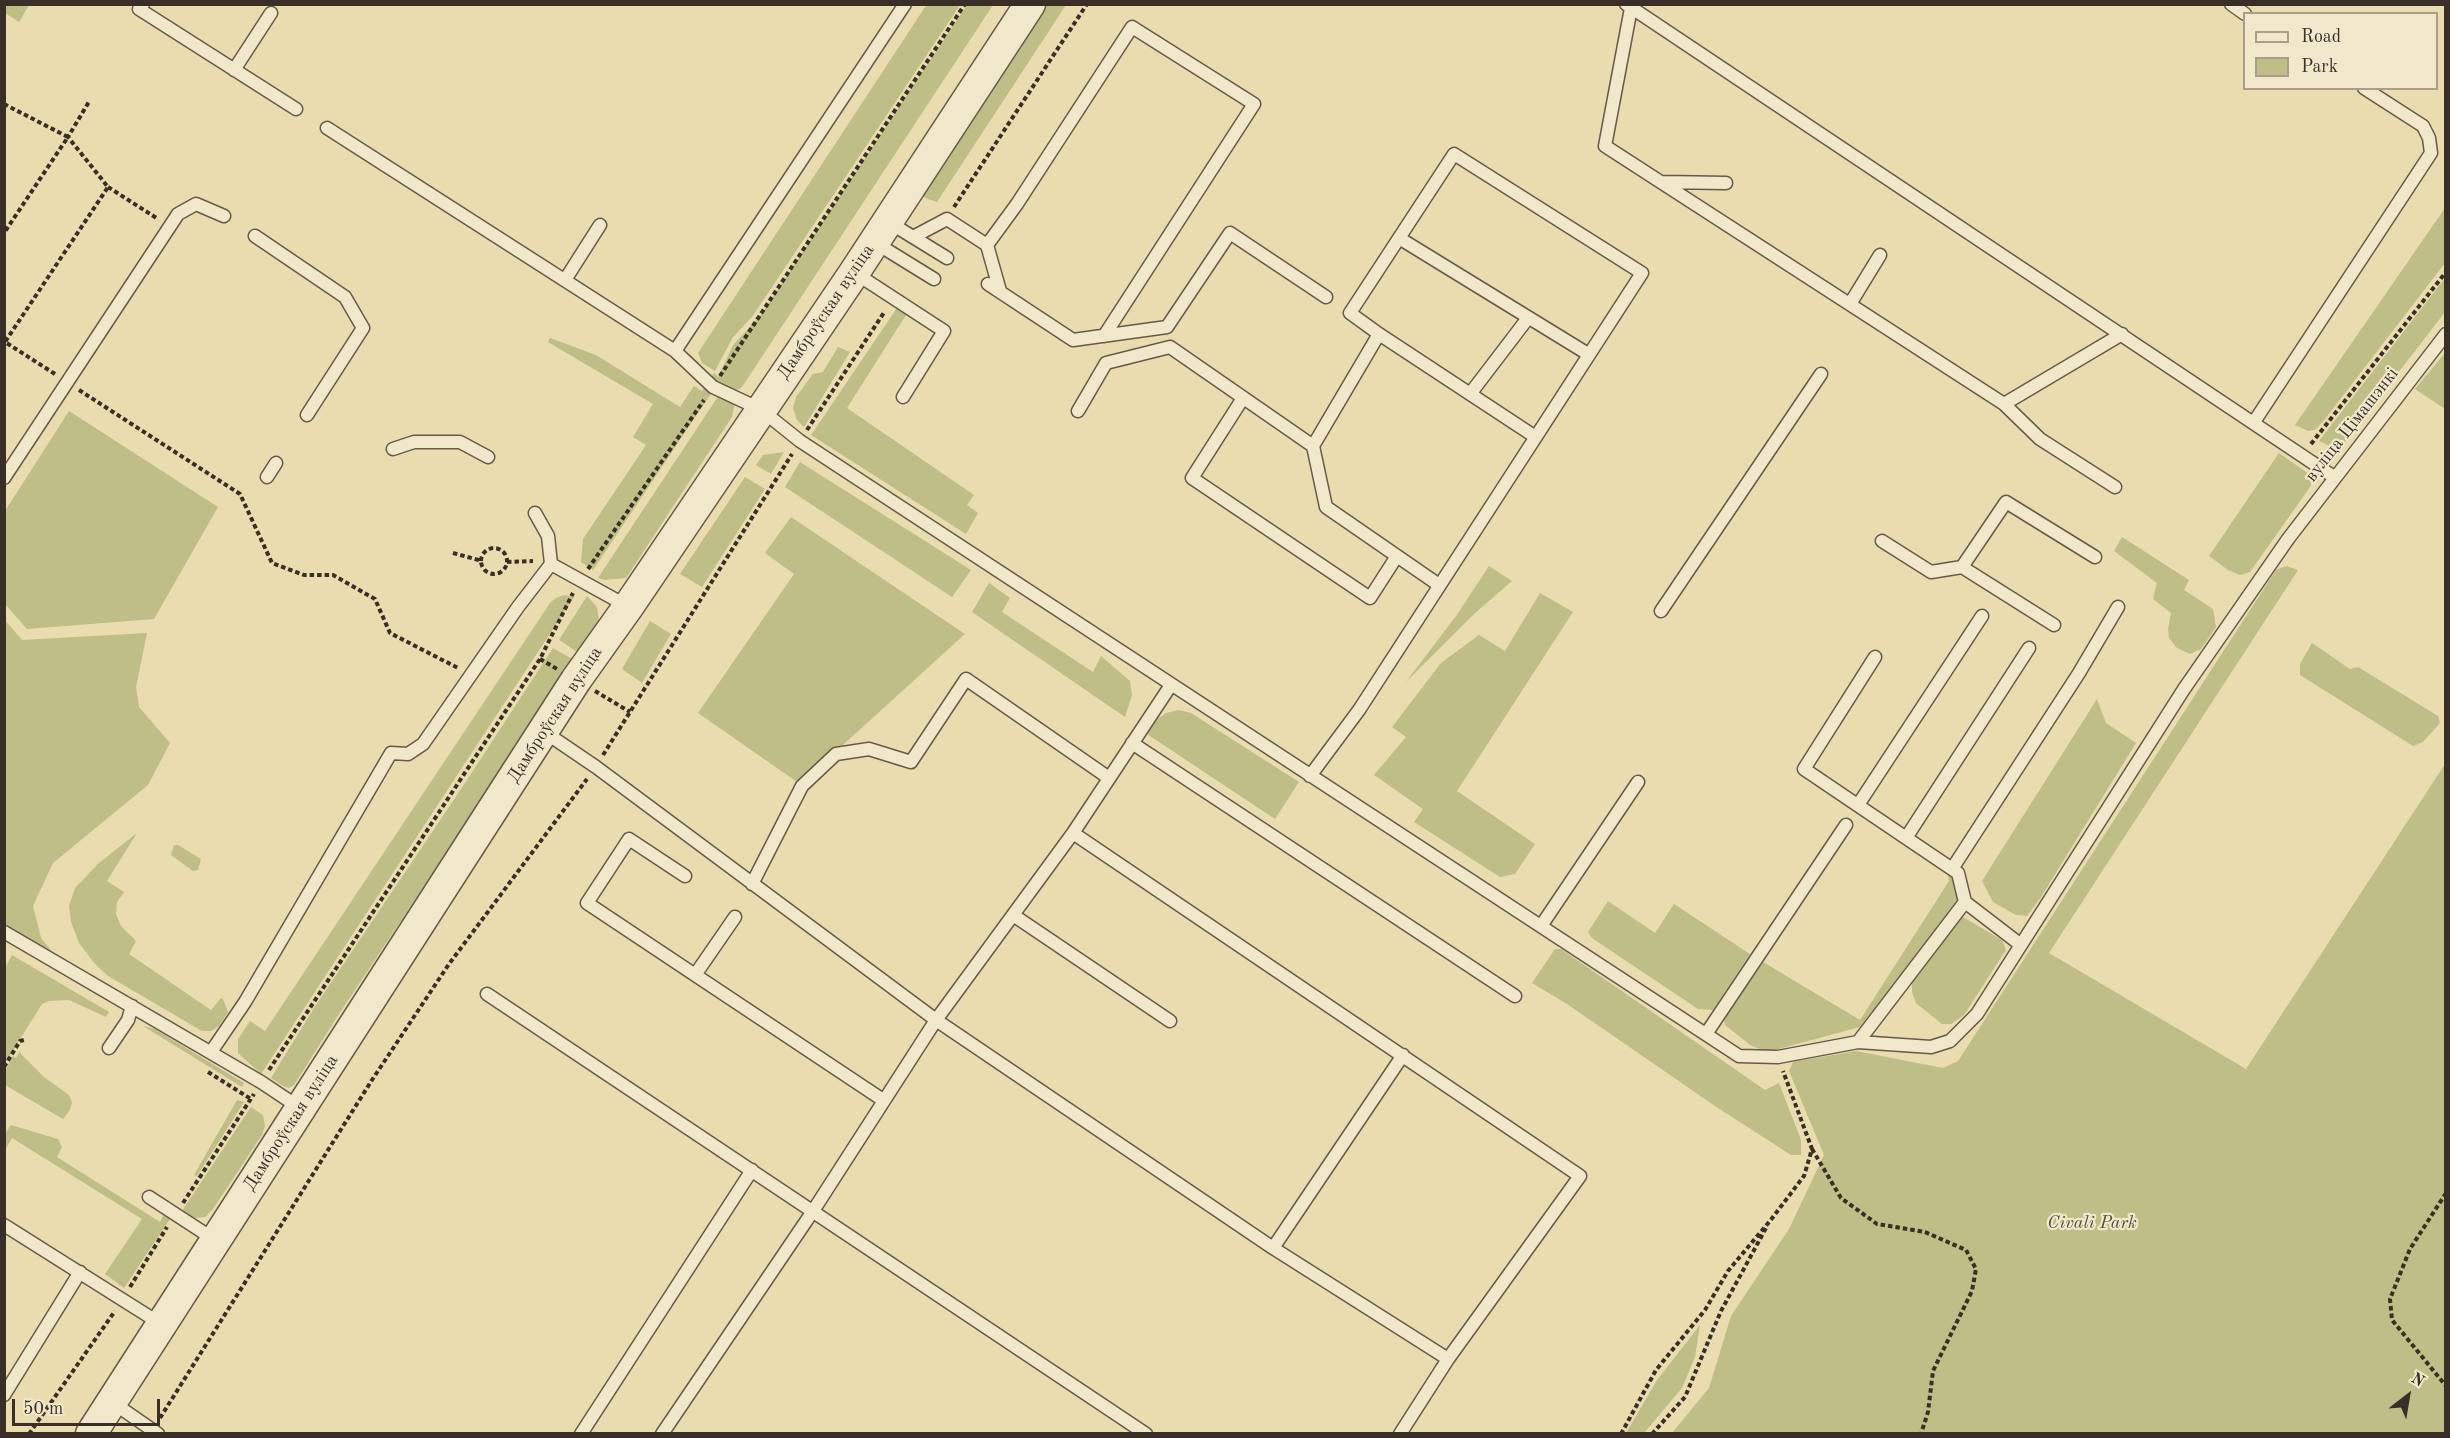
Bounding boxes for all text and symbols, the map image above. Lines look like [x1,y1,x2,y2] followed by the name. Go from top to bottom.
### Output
[2243,12,2438,90] legend
[2301,28,2341,46] text: Road
[2301,58,2338,76] text: Park
[773,240,879,384] street label: Дамброўская вуліца
[2301,364,2403,486] street label: вуліца Цімашэнкі
[503,643,607,787] street label: Дамброўская вуліца
[239,1051,343,1195] street label: Дамброўская вуліца
[2047,1212,2137,1234] park label: Civali Park
[2378,1366,2438,1426] north arrow
[2408,1371,2427,1391] text: N
[15,1387,164,1425] scale bar
[23,1400,63,1418] text: 50 m

